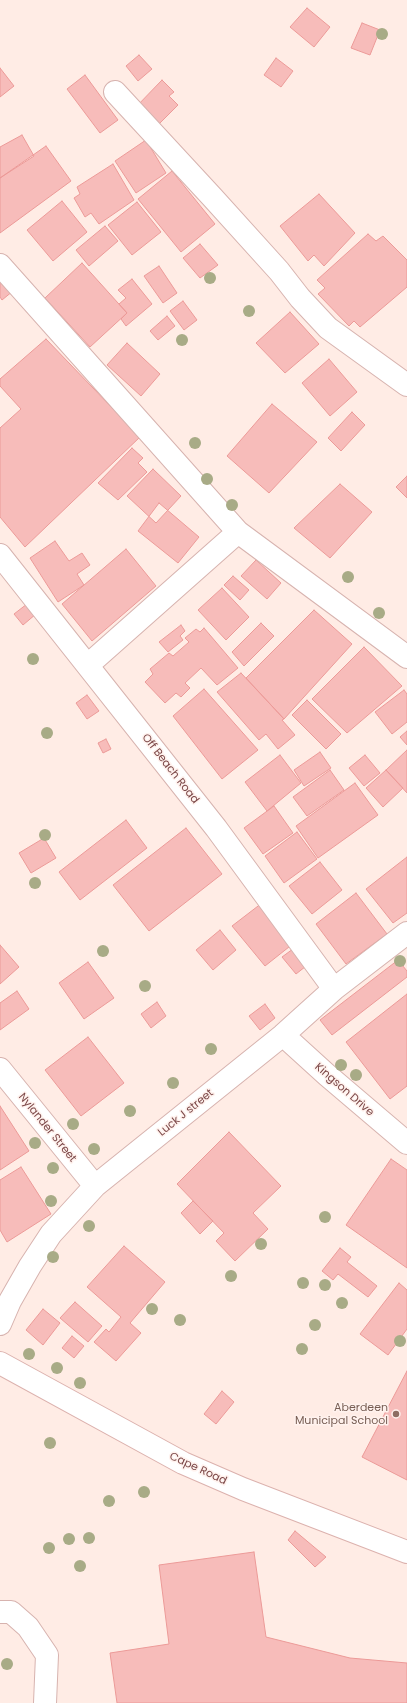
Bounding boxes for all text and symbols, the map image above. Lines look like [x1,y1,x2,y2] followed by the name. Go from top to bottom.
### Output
[139,731,201,807] street label: Off Beach Road
[312,1061,376,1119] street label: Kingson Drive
[156,1087,216,1139] street label: Luck J street
[15,1091,79,1165] street label: Nylander Street
[295,1401,388,1427] place label: Aberdeen Municipal School
[391,1409,401,1419] marker: Aberdeen Municipal School
[167,1450,229,1488] street label: Cape Road

